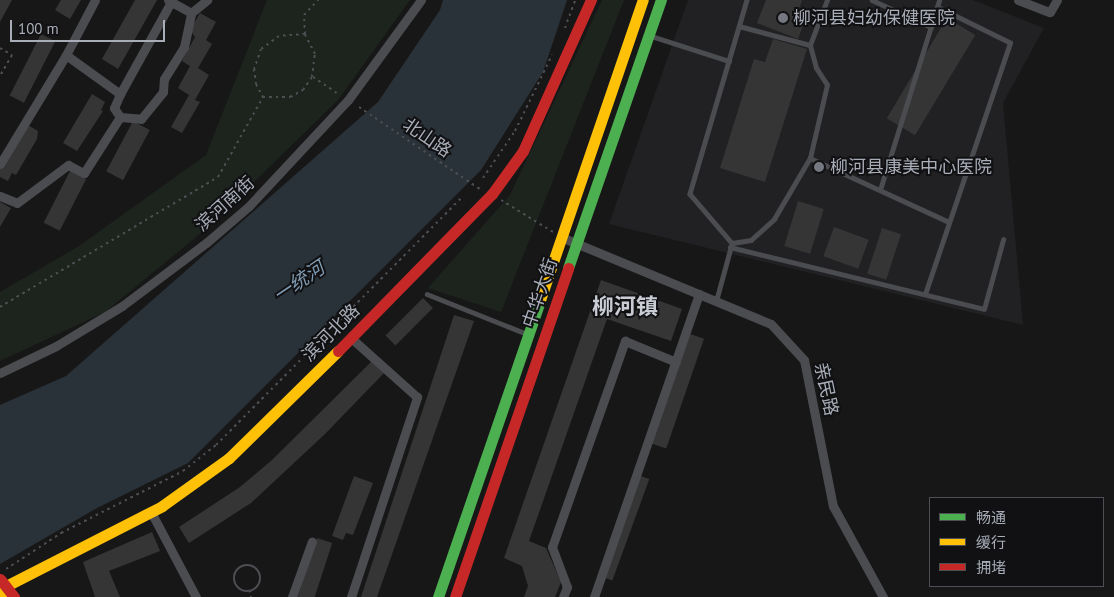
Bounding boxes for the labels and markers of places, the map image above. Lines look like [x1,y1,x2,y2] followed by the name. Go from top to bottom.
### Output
[793,7,955,29] place label: 柳河县妇幼保健医院
[777,12,789,24] marker: 柳河县妇幼保健医院
[830,156,992,178] place label: 柳河县康美中心医院
[812,160,826,174] marker: 柳河县康美中心医院

